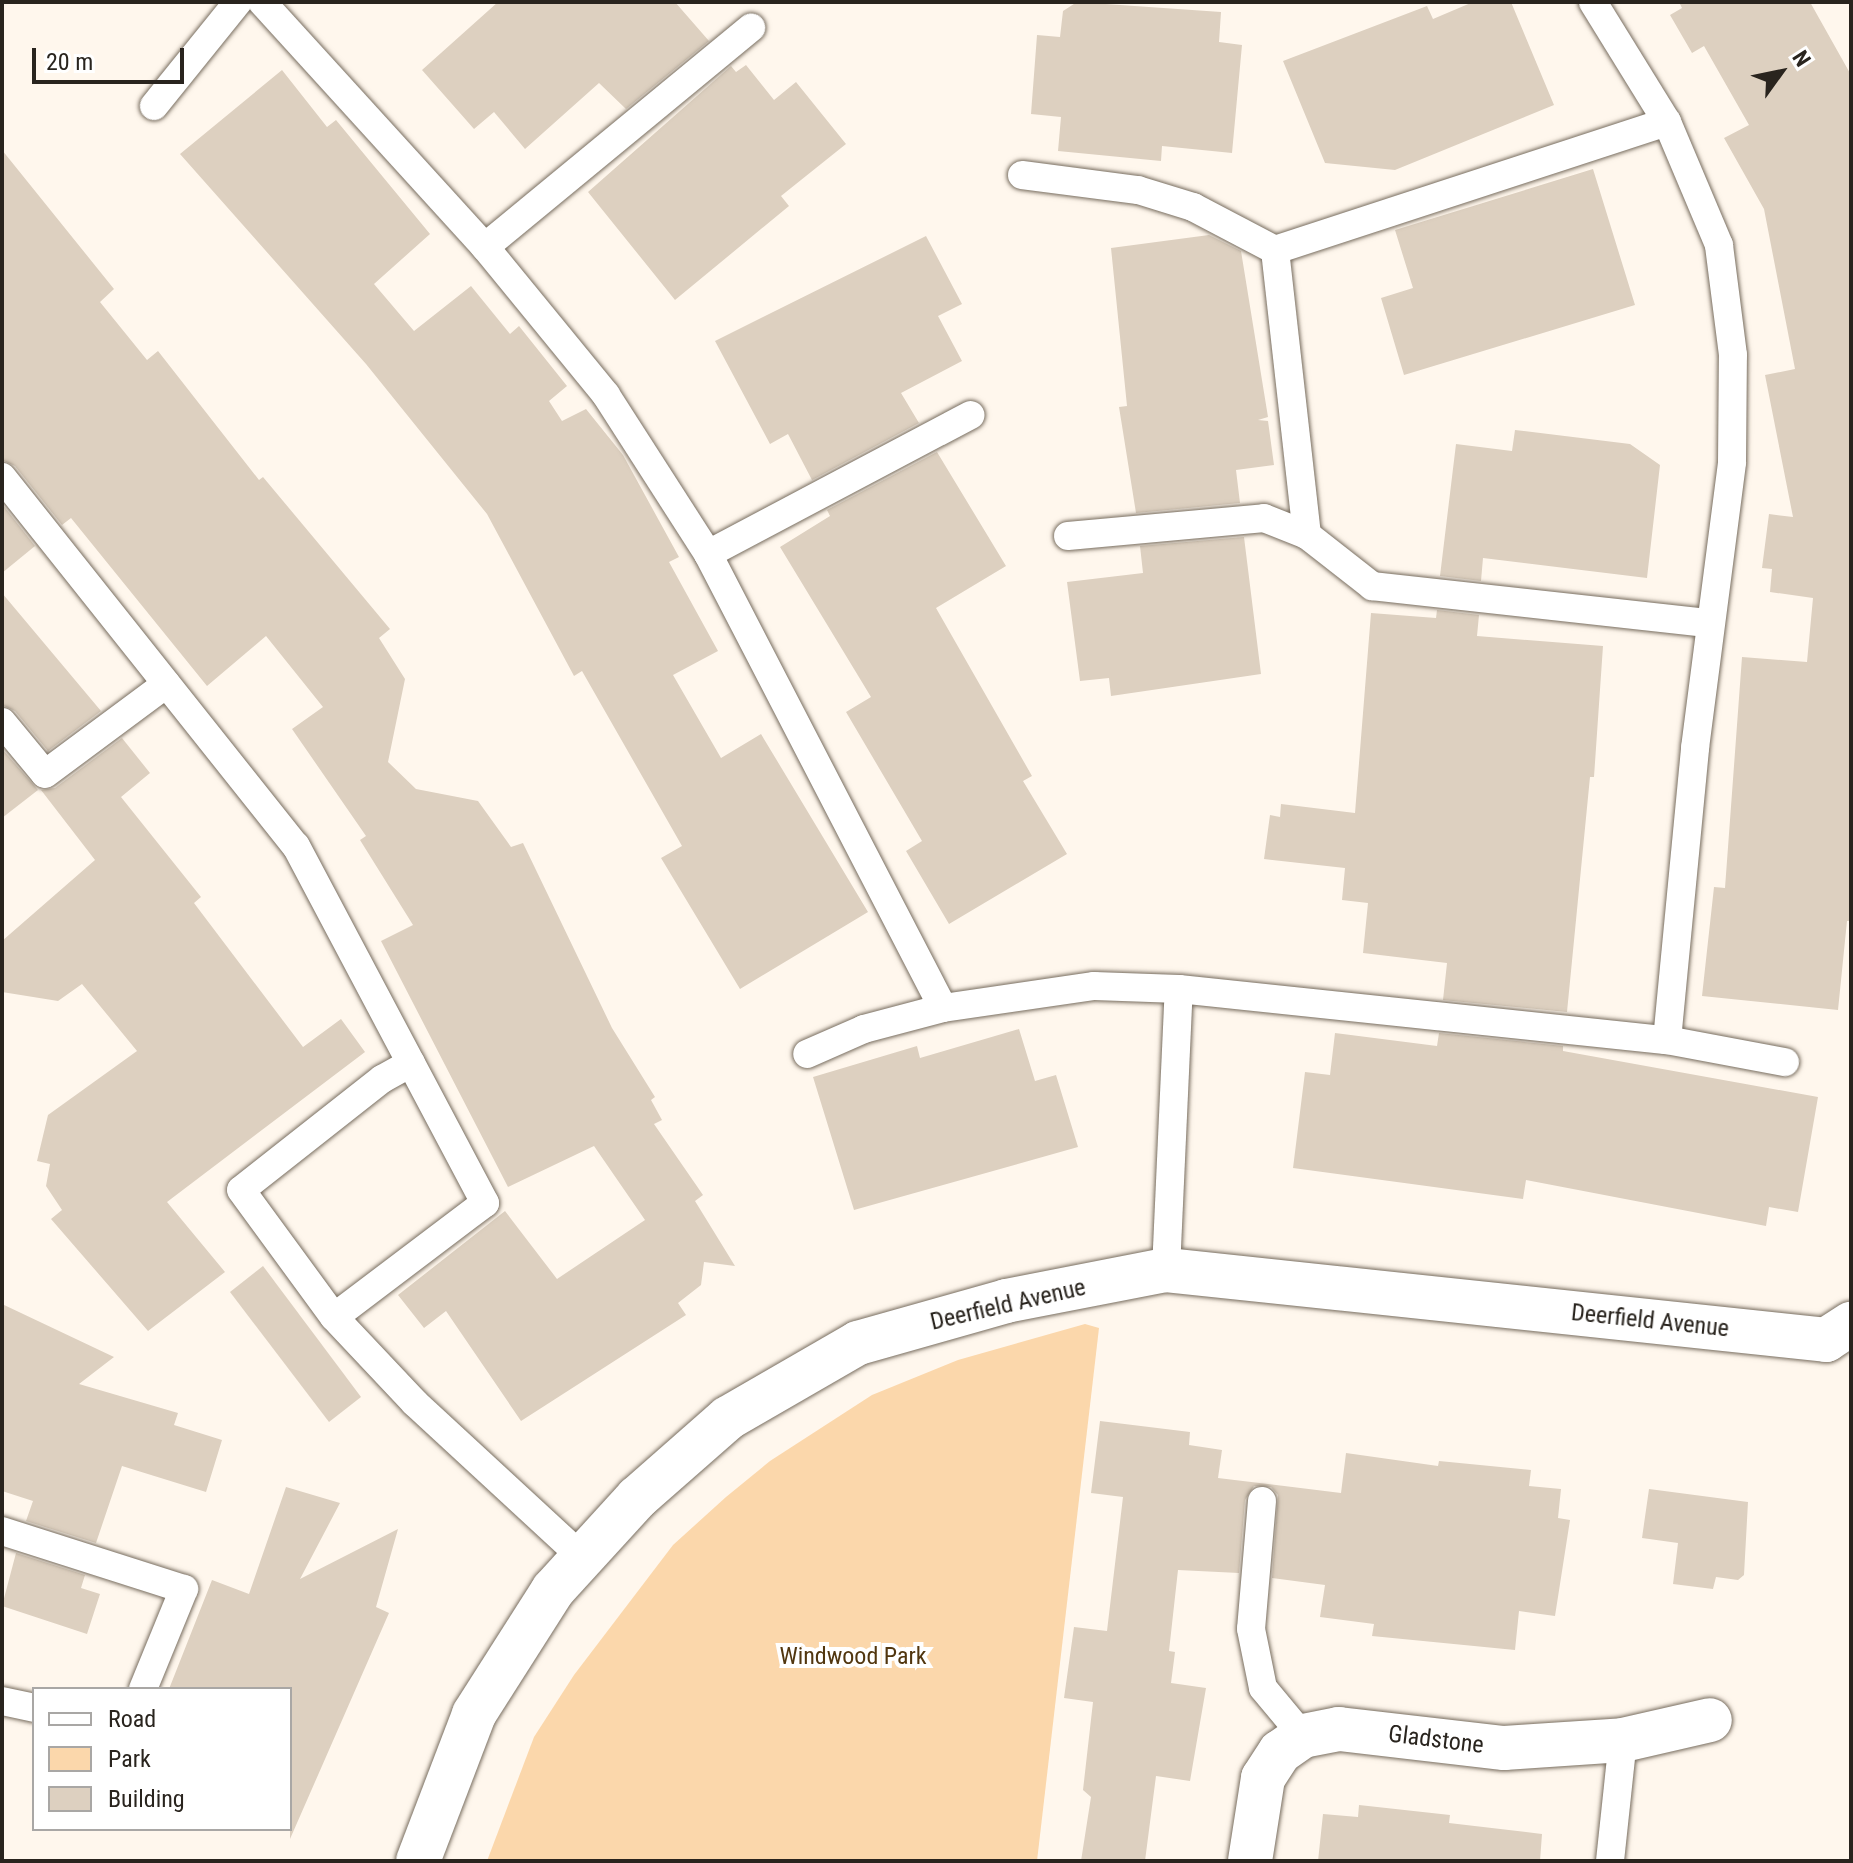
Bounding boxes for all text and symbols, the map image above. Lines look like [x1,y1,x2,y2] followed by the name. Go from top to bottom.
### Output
[36,32,188,82] scale bar
[1741,32,1821,112] north arrow
[1787,46,1816,71] text: N
[46,48,93,76] text: 20 m
[928,1273,1088,1337] street label: Deerfield Avenue
[1570,1298,1730,1344] street label: Deerfield Avenue
[779,1643,927,1671] park label: Windwood Park
[32,1687,292,1831] legend
[108,1705,156,1733] text: Road
[1387,1720,1485,1760] street label: Gladstone
[108,1745,151,1773] text: Park
[108,1785,185,1813] text: Building

